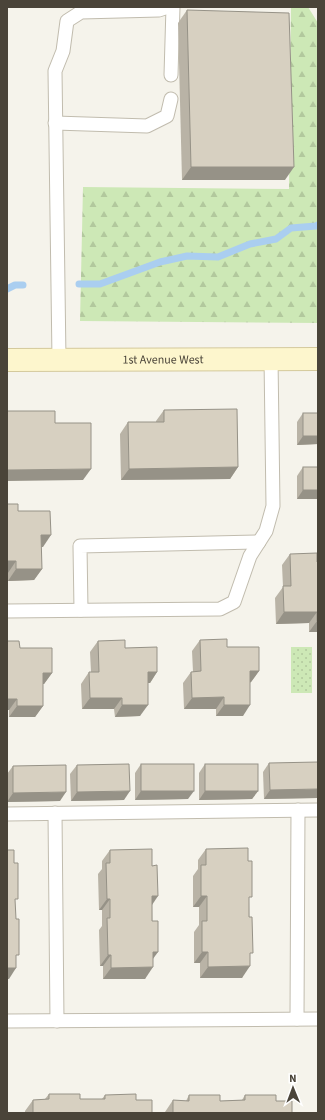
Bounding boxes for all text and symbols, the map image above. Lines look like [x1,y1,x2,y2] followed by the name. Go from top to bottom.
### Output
[123,351,203,369] street label: 1st Avenue West
[273,1068,313,1108] north arrow
[289,1071,297,1086] text: N

